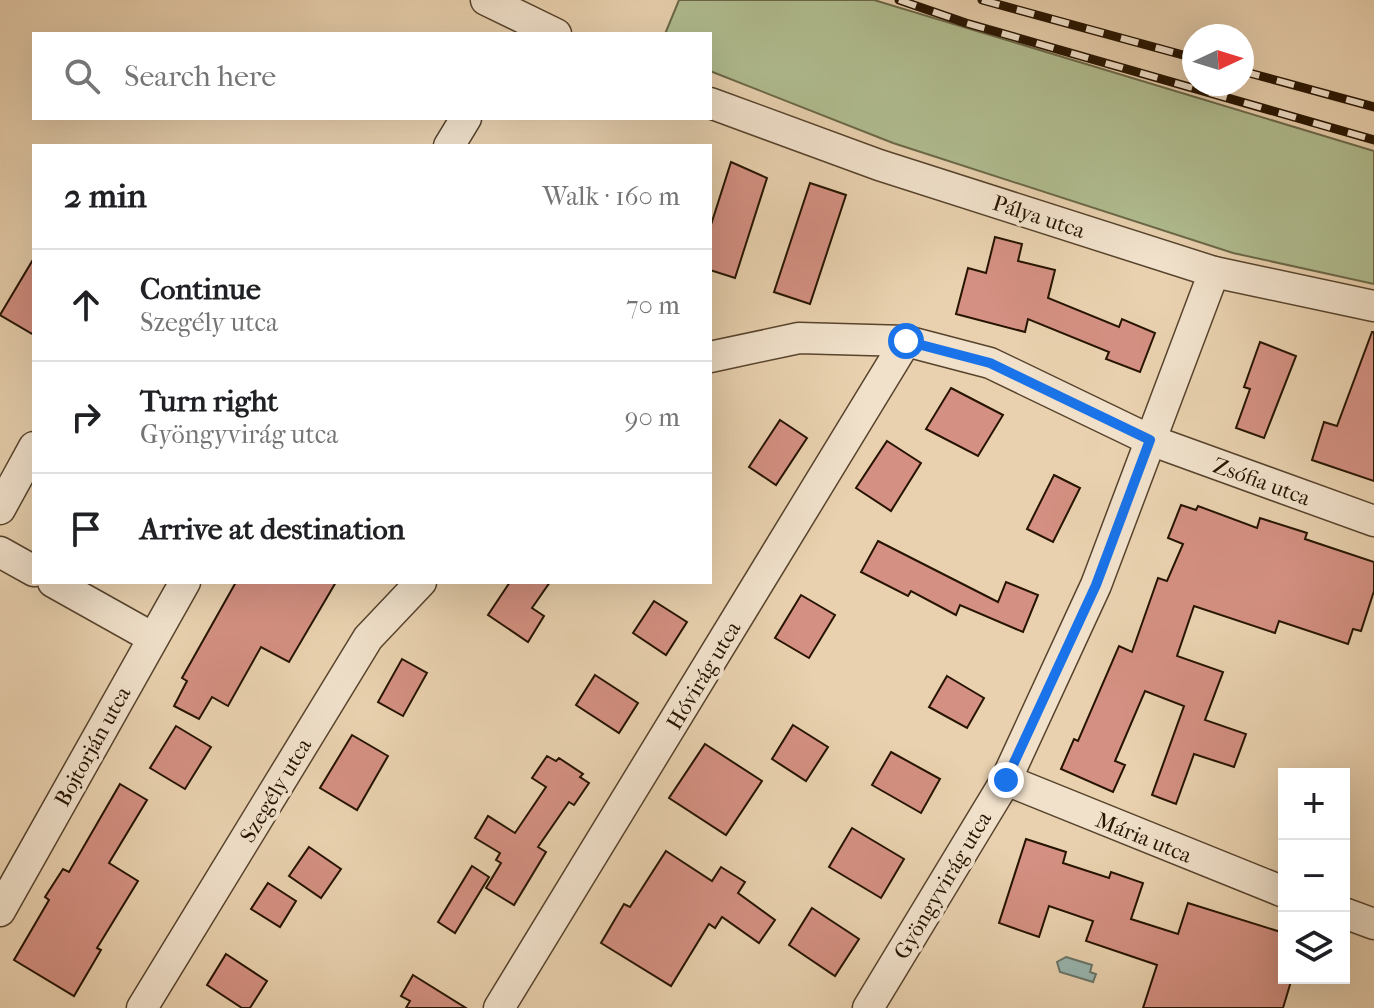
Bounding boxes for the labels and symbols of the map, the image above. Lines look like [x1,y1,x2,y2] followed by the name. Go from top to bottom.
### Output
[1182,24,1254,96] north arrow
[989,190,1089,244] street label: Pálya utca
[888,323,924,359] route start
[1210,452,1315,512] street label: Zsófia utca
[661,616,747,734] street label: Hóvirág utca
[49,681,137,811] street label: Bojtorján utca
[235,733,317,847] street label: Szegély utca
[988,762,1024,798] route end
[889,806,998,964] street label: Gyöngyvirág utca
[1092,807,1196,869] street label: Mária utca

